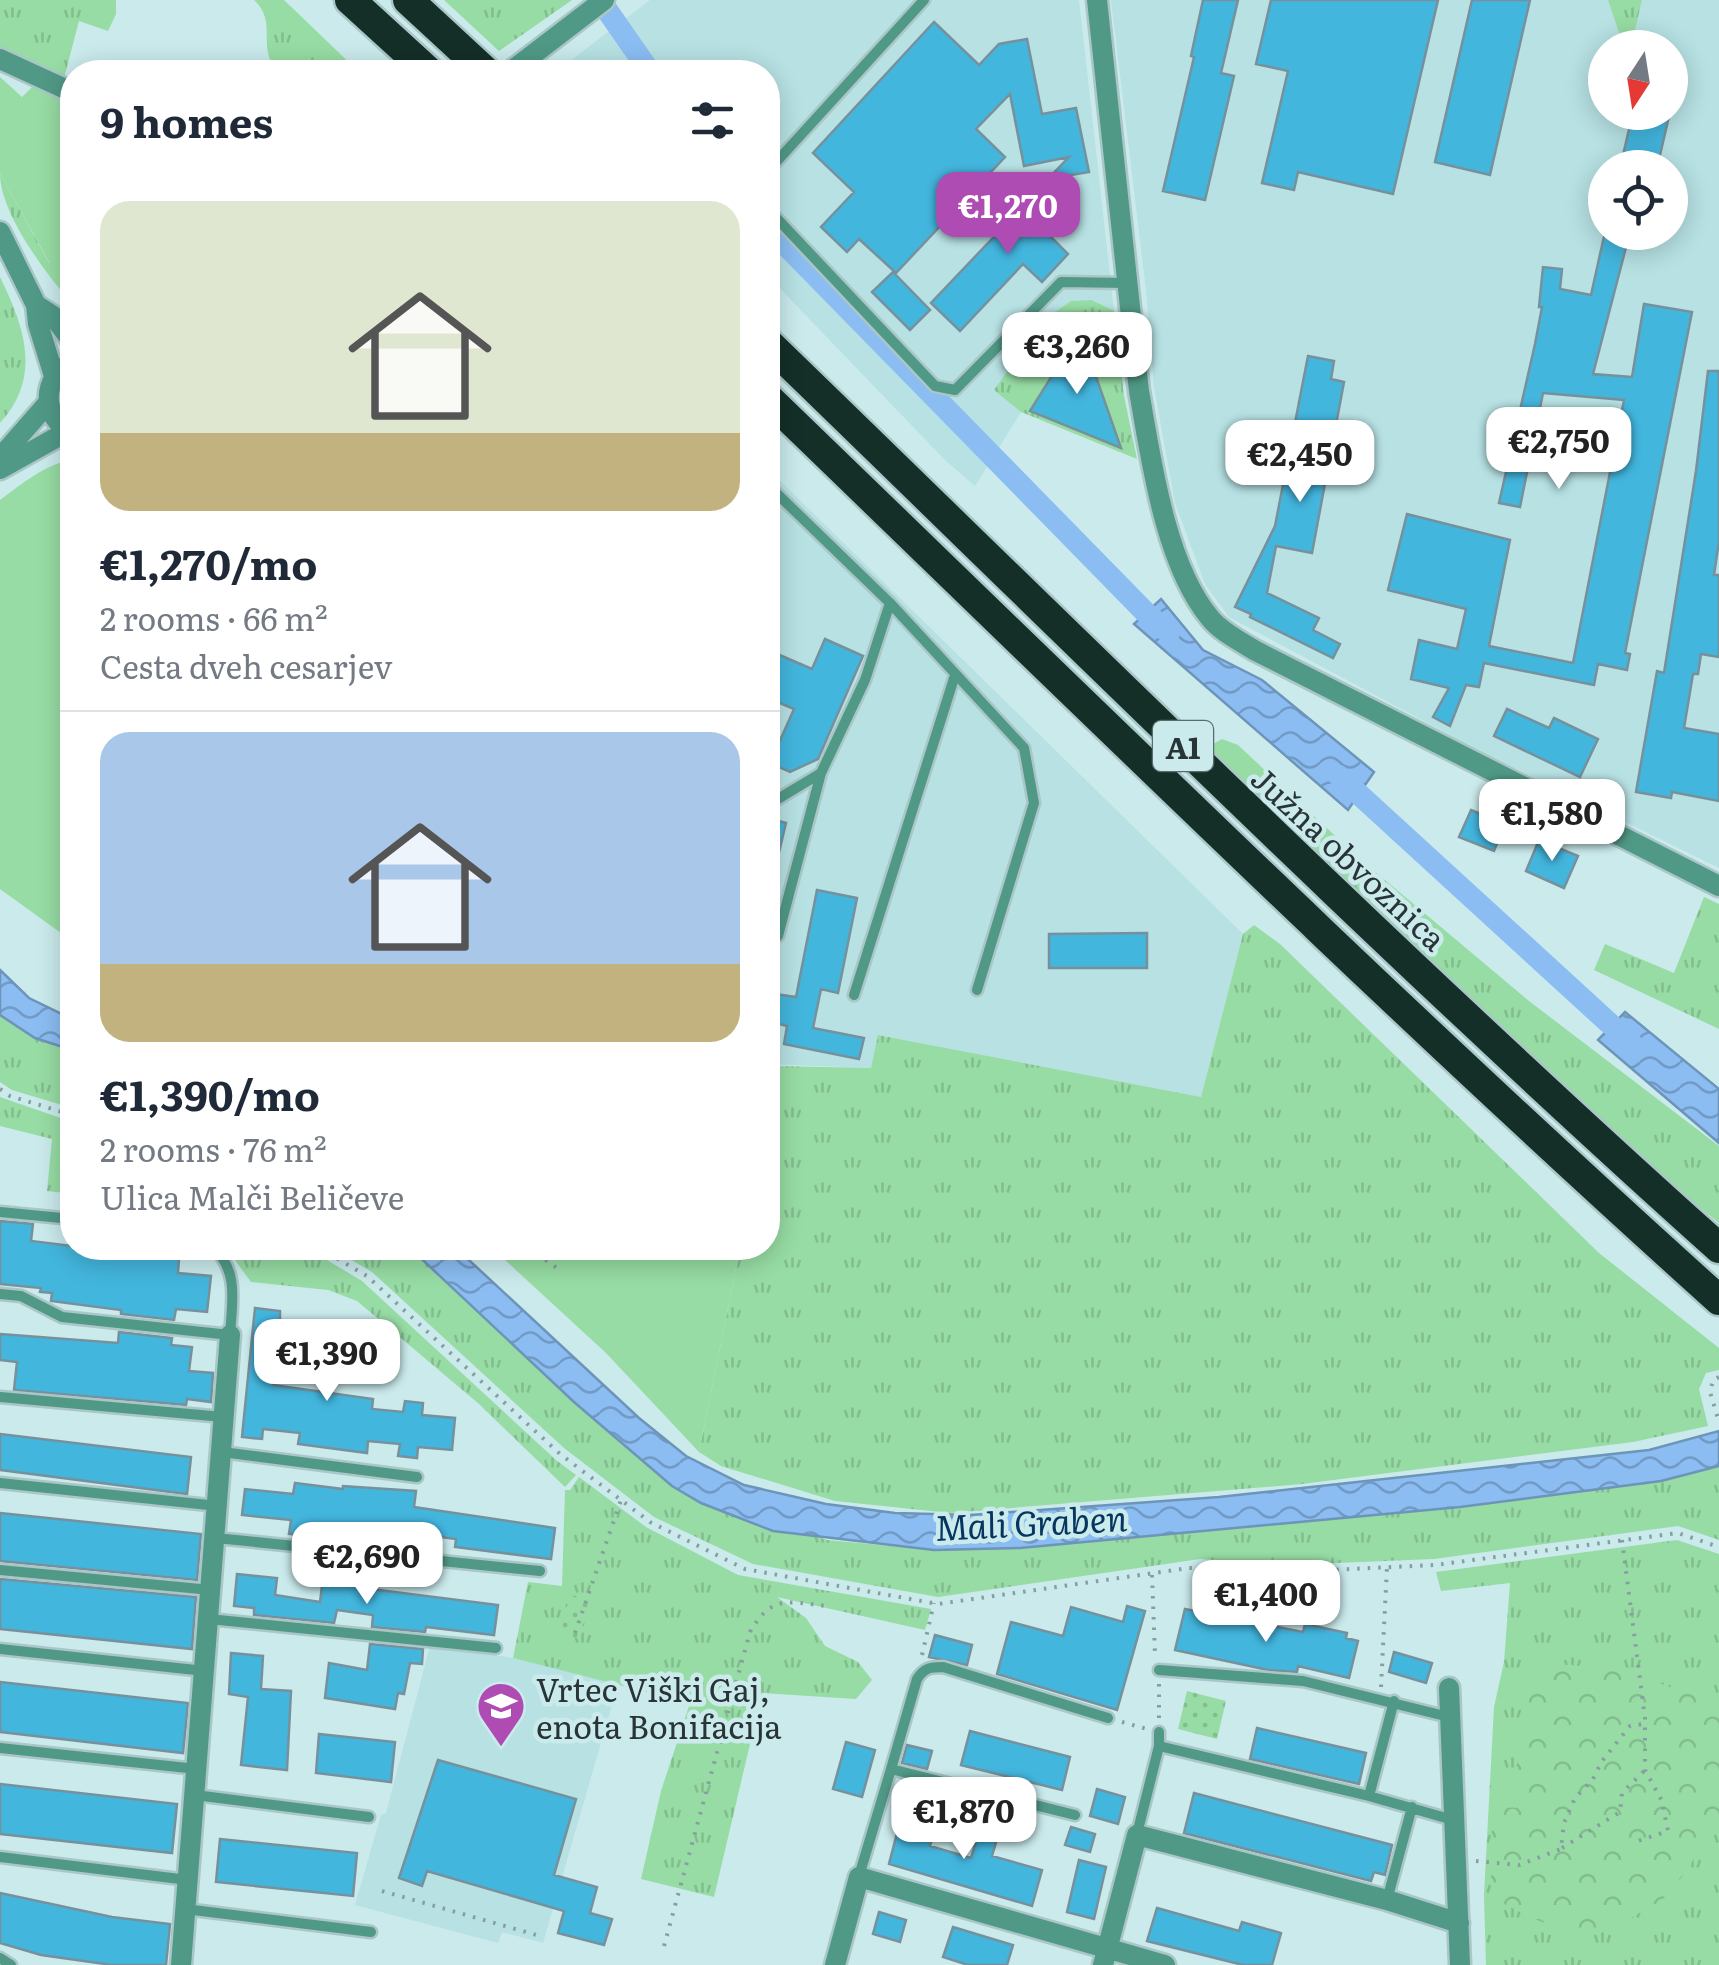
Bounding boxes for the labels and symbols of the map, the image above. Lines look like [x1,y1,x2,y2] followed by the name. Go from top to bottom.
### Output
[1588,30,1688,130] north arrow
[927,172,1089,257] pin: €1,270
[996,312,1158,397] pin: €3,260
[1478,407,1640,492] pin: €2,750
[1219,420,1381,505] pin: €2,450
[1153,721,1213,771] road number: A1
[1242,754,1459,961] street label: Južna obvoznica
[1471,779,1633,864] pin: €1,580
[246,1319,408,1404] pin: €1,390
[934,1490,1129,1552] water label: Mali Graben
[286,1522,448,1607] pin: €2,690
[1185,1560,1347,1645] pin: €1,400
[536,1664,782,1749] place label: Vrtec Viški Gaj, enota Bonifacija
[475,1680,527,1748] school or university icon: Vrtec Viški Gaj, enota Bonifacija
[883,1777,1045,1862] pin: €1,870

